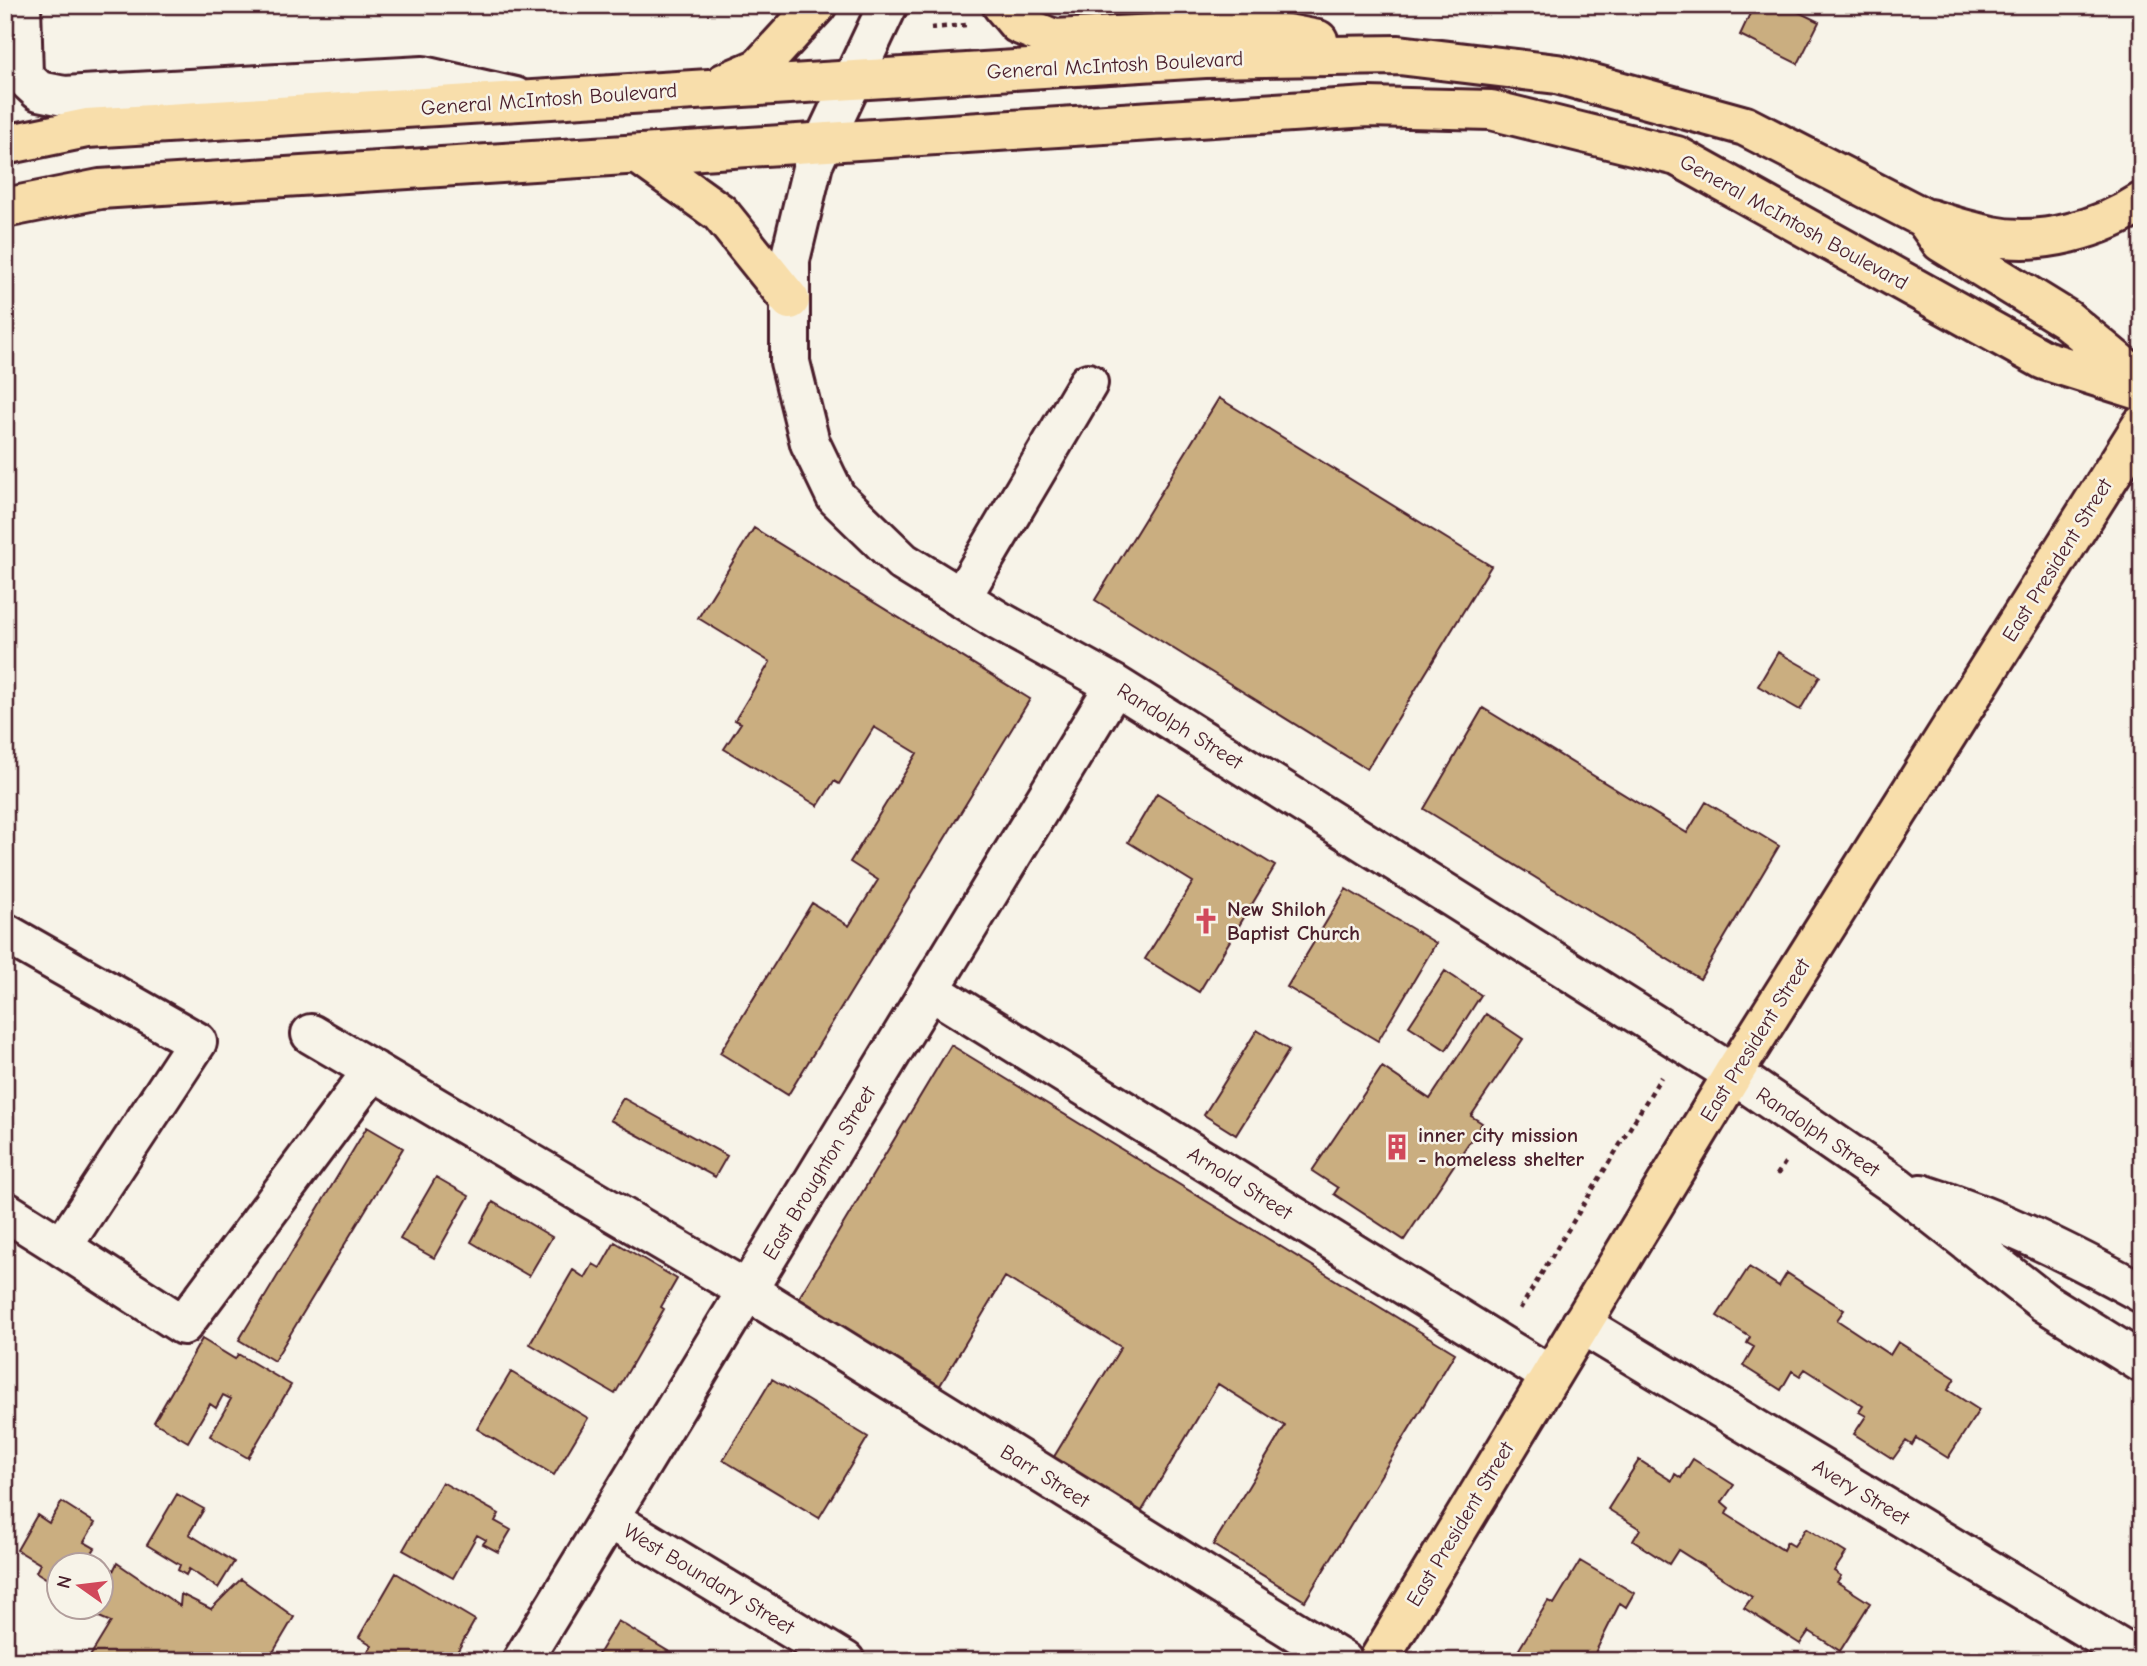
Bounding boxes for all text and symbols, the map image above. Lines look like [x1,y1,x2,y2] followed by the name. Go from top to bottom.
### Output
[986,46,1244,84] street label: General McIntosh Boulevard
[420,78,678,120] street label: General McIntosh Boulevard
[1676,149,1912,295] street label: General McIntosh Boulevard
[1997,473,2117,646] street label: East President Street
[1113,678,1248,775] street label: Randolph Street
[1227,897,1360,945] place label: New Shiloh Baptist Church
[1191,906,1221,936] church icon: New Shiloh Baptist Church
[1695,953,1815,1126] street label: East President Street
[758,1081,881,1264] street label: East Broughton Street
[1752,1082,1885,1183] street label: Randolph Street
[1418,1123,1585,1171] place label: inner city mission - homeless shelter
[1382,1132,1412,1162] building icon: inner city mission - homeless shelter
[1183,1141,1297,1225] street label: Arnold Street
[1401,1436,1519,1611] street label: East President Street
[996,1439,1095,1513] street label: Barr Street
[1808,1454,1914,1531] street label: Avery Street
[619,1519,800,1640] street label: West Boundary Street
[46,1550,116,1620] north arrow
[52,1573,77,1591] text: N

